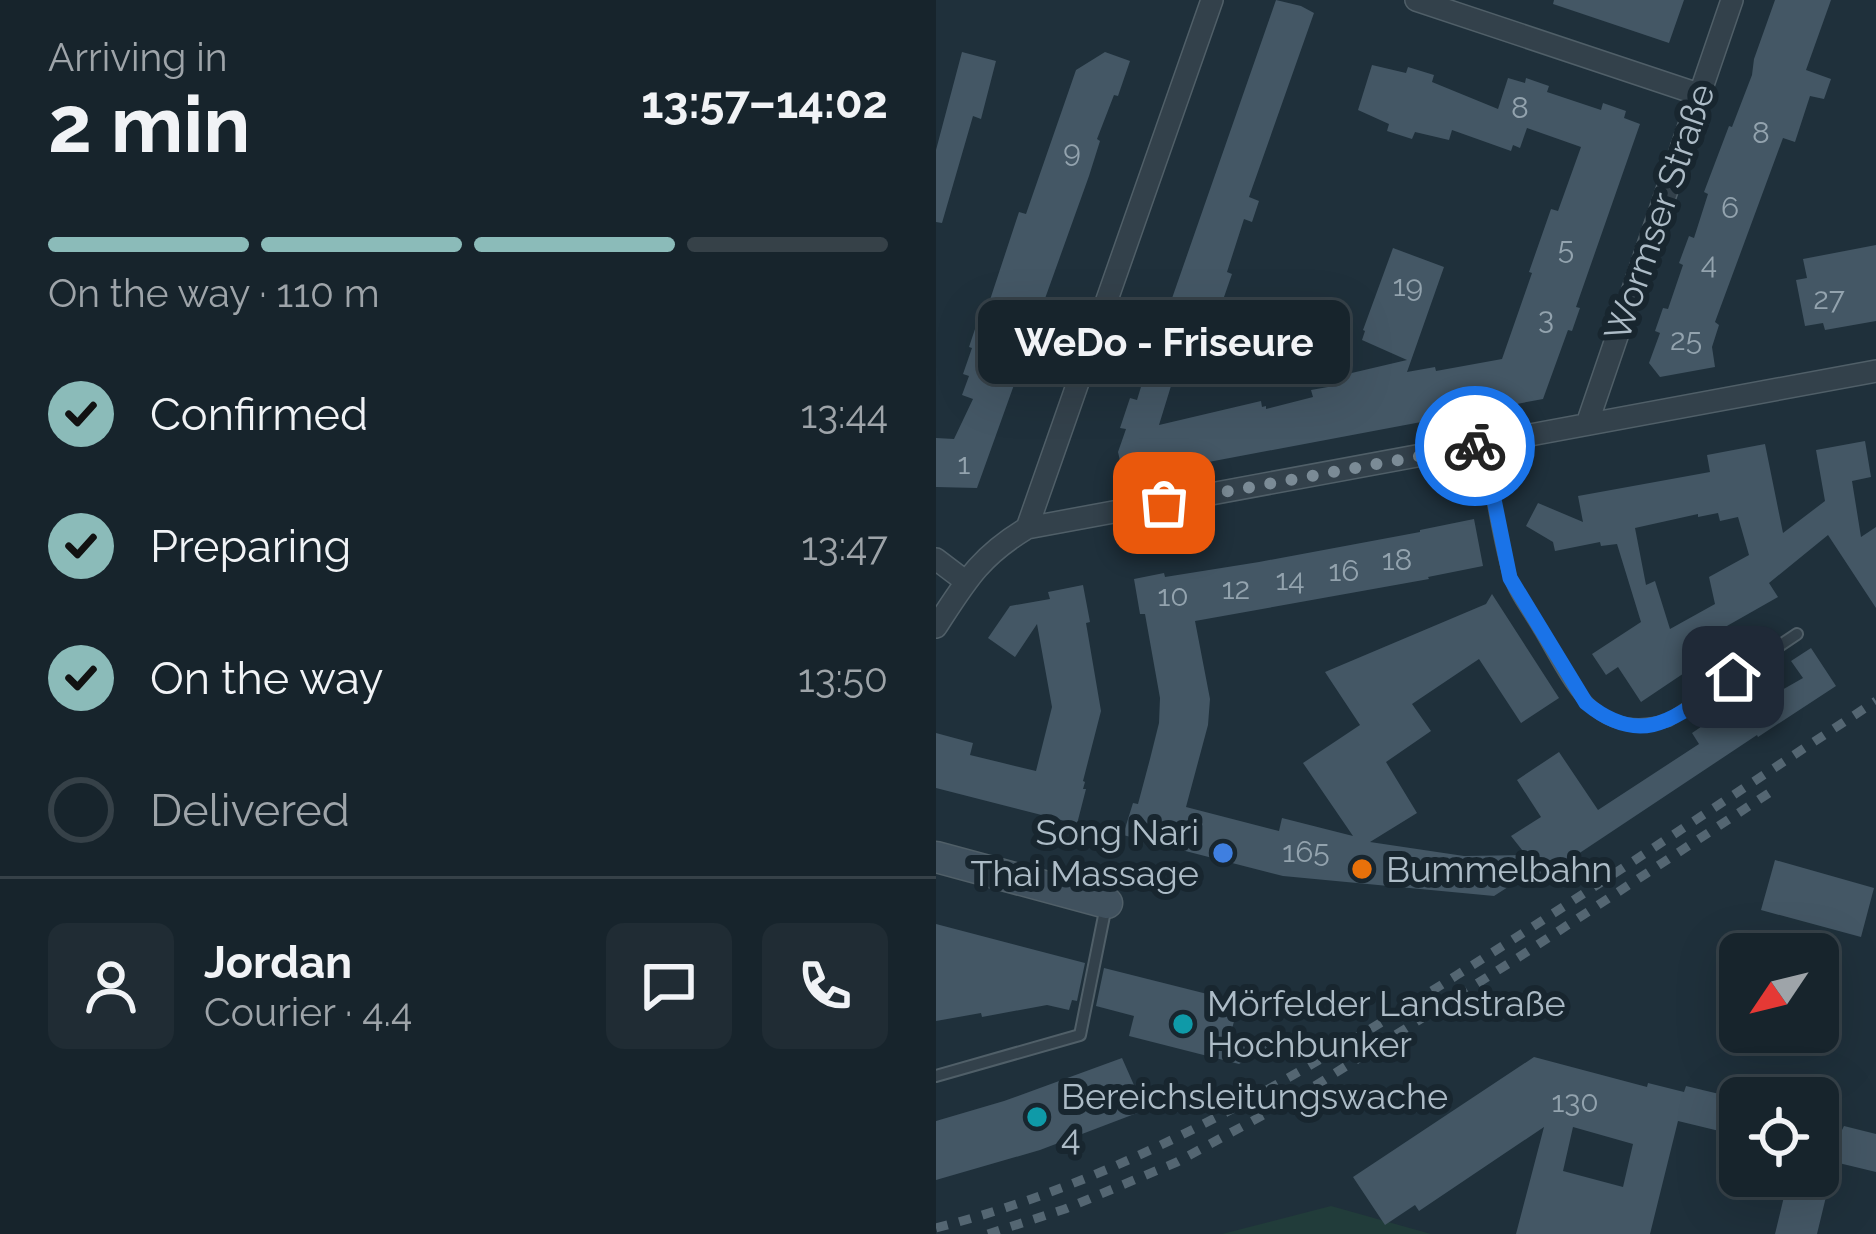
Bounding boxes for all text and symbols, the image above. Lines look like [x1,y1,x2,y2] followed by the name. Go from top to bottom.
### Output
[48,34,228,80] text: Arriving in
[641,76,888,129] text: 13:57–14:02
[1595,78,1723,346] street label: Wormser Straße
[48,79,250,170] text: 2 min
[1511,90,1529,125] house number: 8
[1752,115,1770,150] house number: 8
[1063,133,1081,168] house number: 9
[1721,190,1739,225] house number: 6
[1558,231,1574,266] house number: 5
[1701,246,1717,281] house number: 4
[1393,268,1423,303] house number: 19
[48,270,380,316] text: On the way · 110 m
[1813,281,1845,316] house number: 27
[978,299,1350,383] callout: WeDo - Friseure
[1538,301,1554,336] house number: 3
[1014,319,1314,365] text: WeDo - Friseure
[1670,322,1702,357] house number: 25
[48,381,114,447] icon: check
[1415,386,1535,506] courier
[150,388,368,441] text: Confirmed
[801,391,888,437] text: 13:44
[1442,413,1508,479] icon: bike
[958,446,971,481] house number: 1
[1113,452,1215,554] pin
[1131,470,1197,536] icon: bag
[48,513,114,579] icon: check
[150,520,351,573] text: Preparing
[801,523,888,569] text: 13:47
[1382,542,1412,577] house number: 18
[1329,553,1359,588] house number: 16
[1275,562,1305,597] house number: 14
[1222,571,1250,606] house number: 12
[1157,578,1189,613] house number: 10
[1682,626,1784,728] pin
[1700,644,1766,710] icon: home
[48,645,114,711] icon: check
[150,652,384,705] text: On the way
[798,655,888,701] text: 13:50
[150,784,350,837] text: Delivered
[971,811,1199,894] place label: Song Nari Thai Massage
[1282,834,1330,869] house number: 165
[1210,840,1236,866] marker: Song Nari Thai Massage
[1386,848,1612,890] place label: Bummelbahn
[1349,856,1375,882] marker: Bummelbahn
[48,923,174,1049] button: person
[606,923,732,1049] button: chat
[762,923,888,1049] button: phone
[1719,933,1839,1053] north arrow
[1719,933,1839,1197] map controls
[204,936,352,989] text: Jordan
[1207,982,1566,1065] place label: Mörfelder Landstraße Hochbunker
[204,989,412,1035] text: Courier · 4.4
[1170,1011,1196,1037] marker: Mörfelder Landstraße Hochbunker
[1061,1075,1448,1158] place label: Bereichsleitungswache 4
[1719,1077,1839,1197] button: locate
[1551,1084,1599,1119] house number: 130
[1024,1104,1050,1130] marker: Bereichsleitungswache 4

